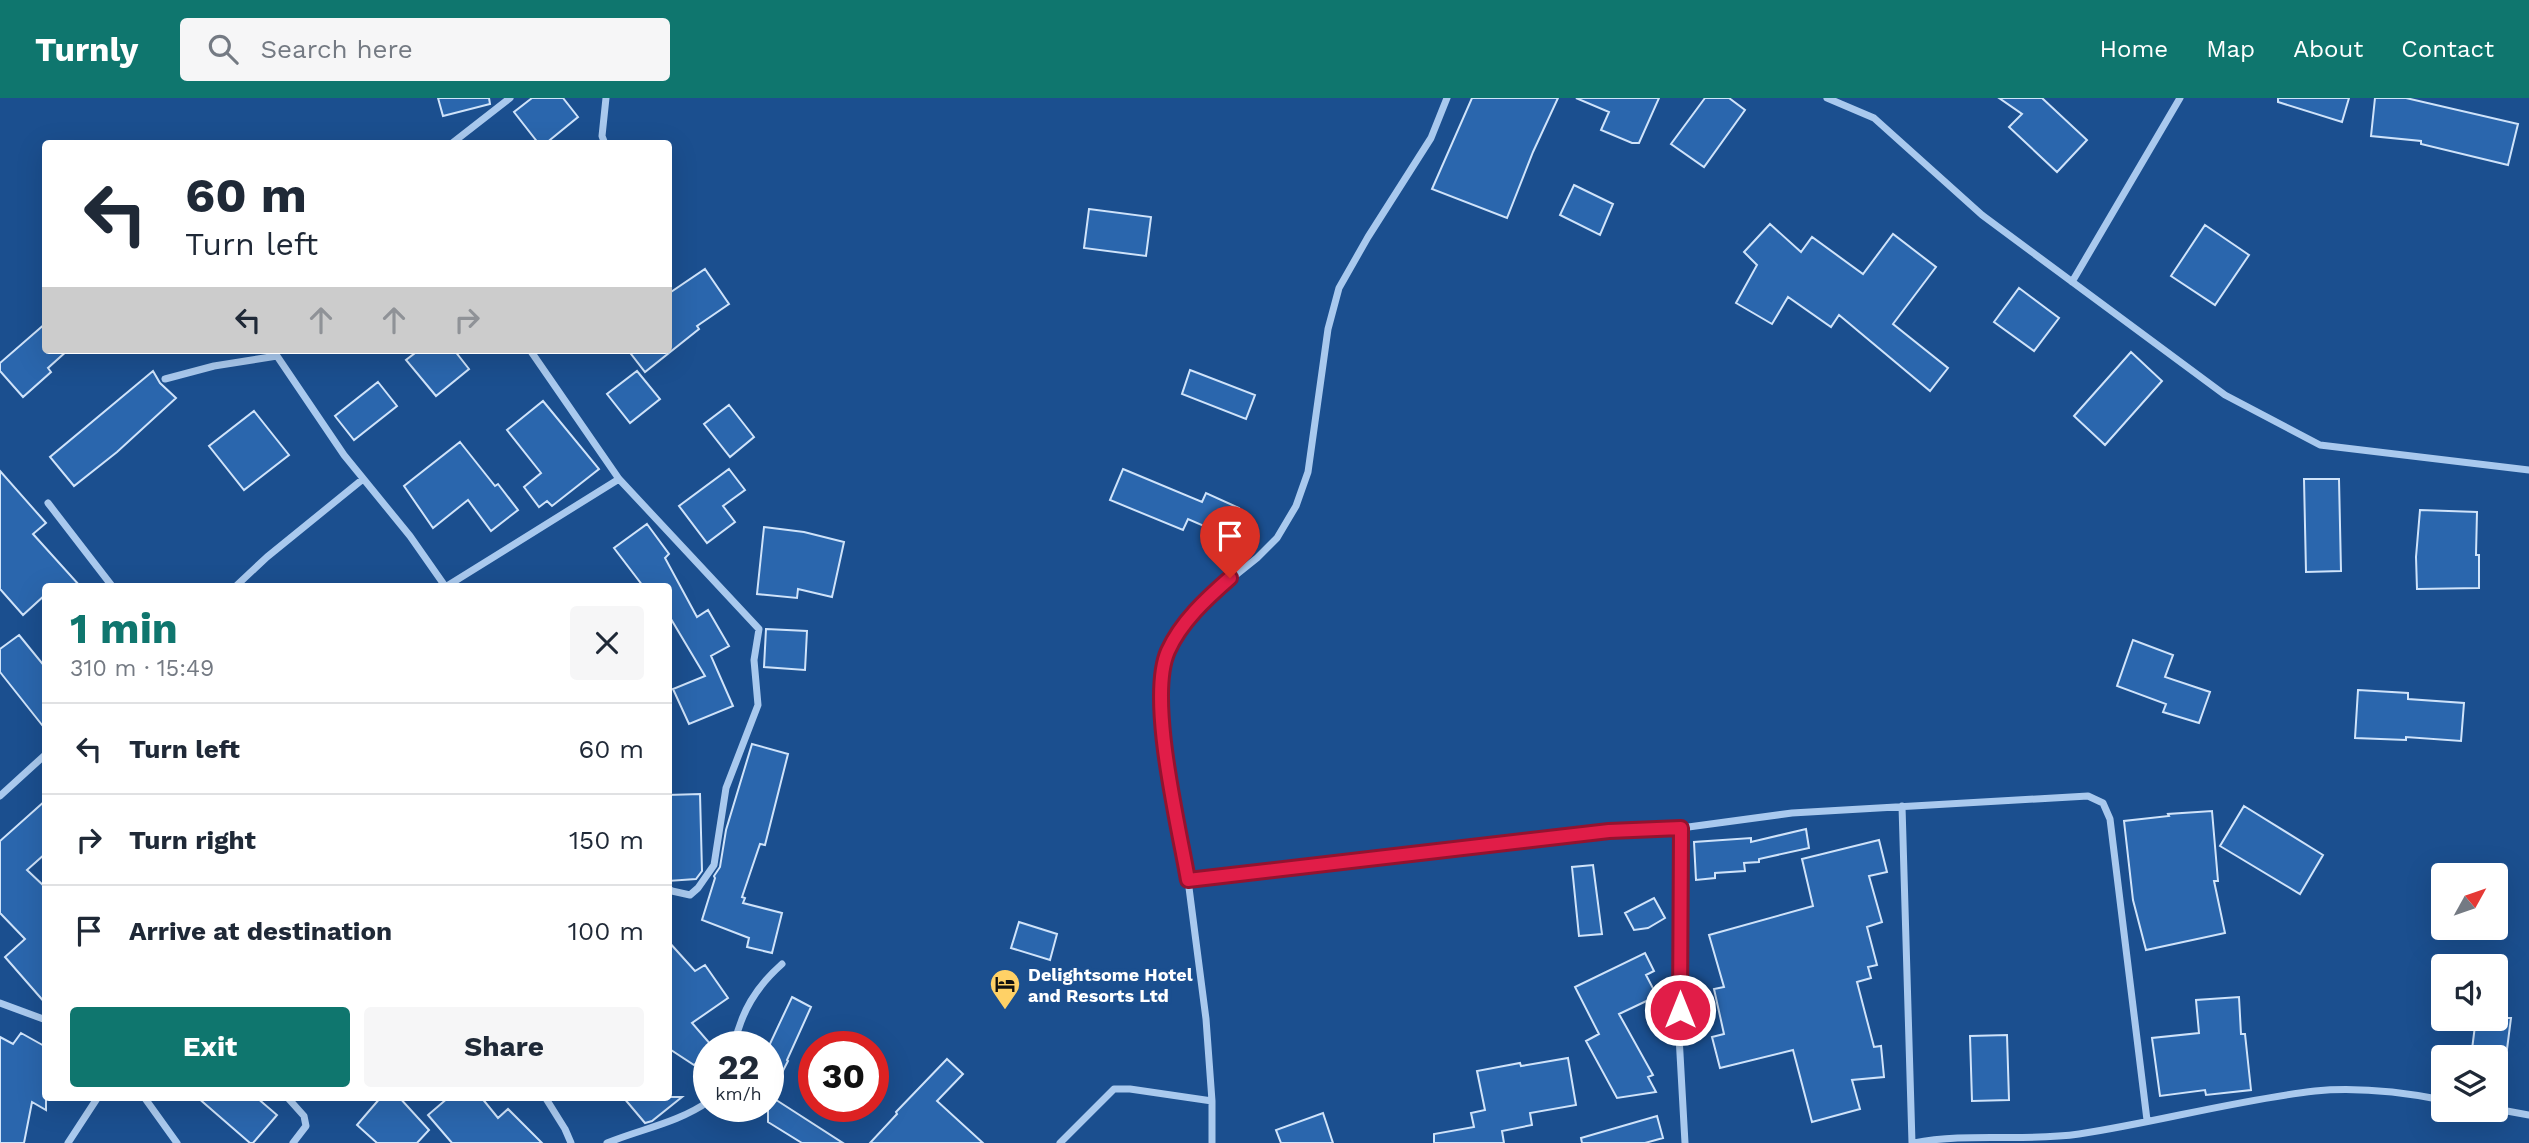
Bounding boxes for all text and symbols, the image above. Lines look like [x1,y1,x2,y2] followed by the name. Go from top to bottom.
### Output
[180,18,670,81] search box
[35,30,138,69] text: Turnly
[204,30,242,68] icon: search
[260,34,413,64] text: Search here
[2100,35,2168,63] text: Home
[2206,35,2255,63] text: Map
[2293,35,2363,63] text: About
[2401,35,2494,63] text: Contact
[185,166,307,224] text: 60 m
[70,168,161,259] icon: left
[185,225,318,263] text: Turn left
[229,301,267,339] icon: left
[302,301,340,339] icon: ahead
[375,301,413,339] icon: ahead
[448,301,486,339] icon: right
[1200,506,1260,578] pin
[1211,517,1249,555] icon: arrive
[70,604,178,653] text: 1 min
[570,606,644,680] button: close
[70,655,214,682] text: 310 m · 15:49
[70,730,108,768] icon: left
[129,734,240,764] text: Turn left
[578,734,644,764] text: 60 m
[70,821,108,859] icon: right
[129,825,256,855] text: Turn right
[569,825,644,855] text: 150 m
[2431,863,2508,940] north arrow
[2431,863,2508,1122] map controls
[70,912,108,950] icon: arrive
[129,916,392,946] text: Arrive at destination
[568,916,644,946] text: 100 m
[2431,954,2508,1031] button: sound
[1028,964,1193,1006] place label: Delightsome Hotel and Resorts Ltd
[988,967,1022,1011] hotel icon: Delightsome Hotel and Resorts Ltd
[1643,973,1717,1047] position arrow
[70,1007,350,1087] button: Exit
[364,1007,644,1087] button: Share
[798,1031,889,1122] speed limit sign: 30
[2431,1045,2508,1122] button: layers
[718,1046,759,1088] text: 22
[715,1083,762,1104] text: km/h

